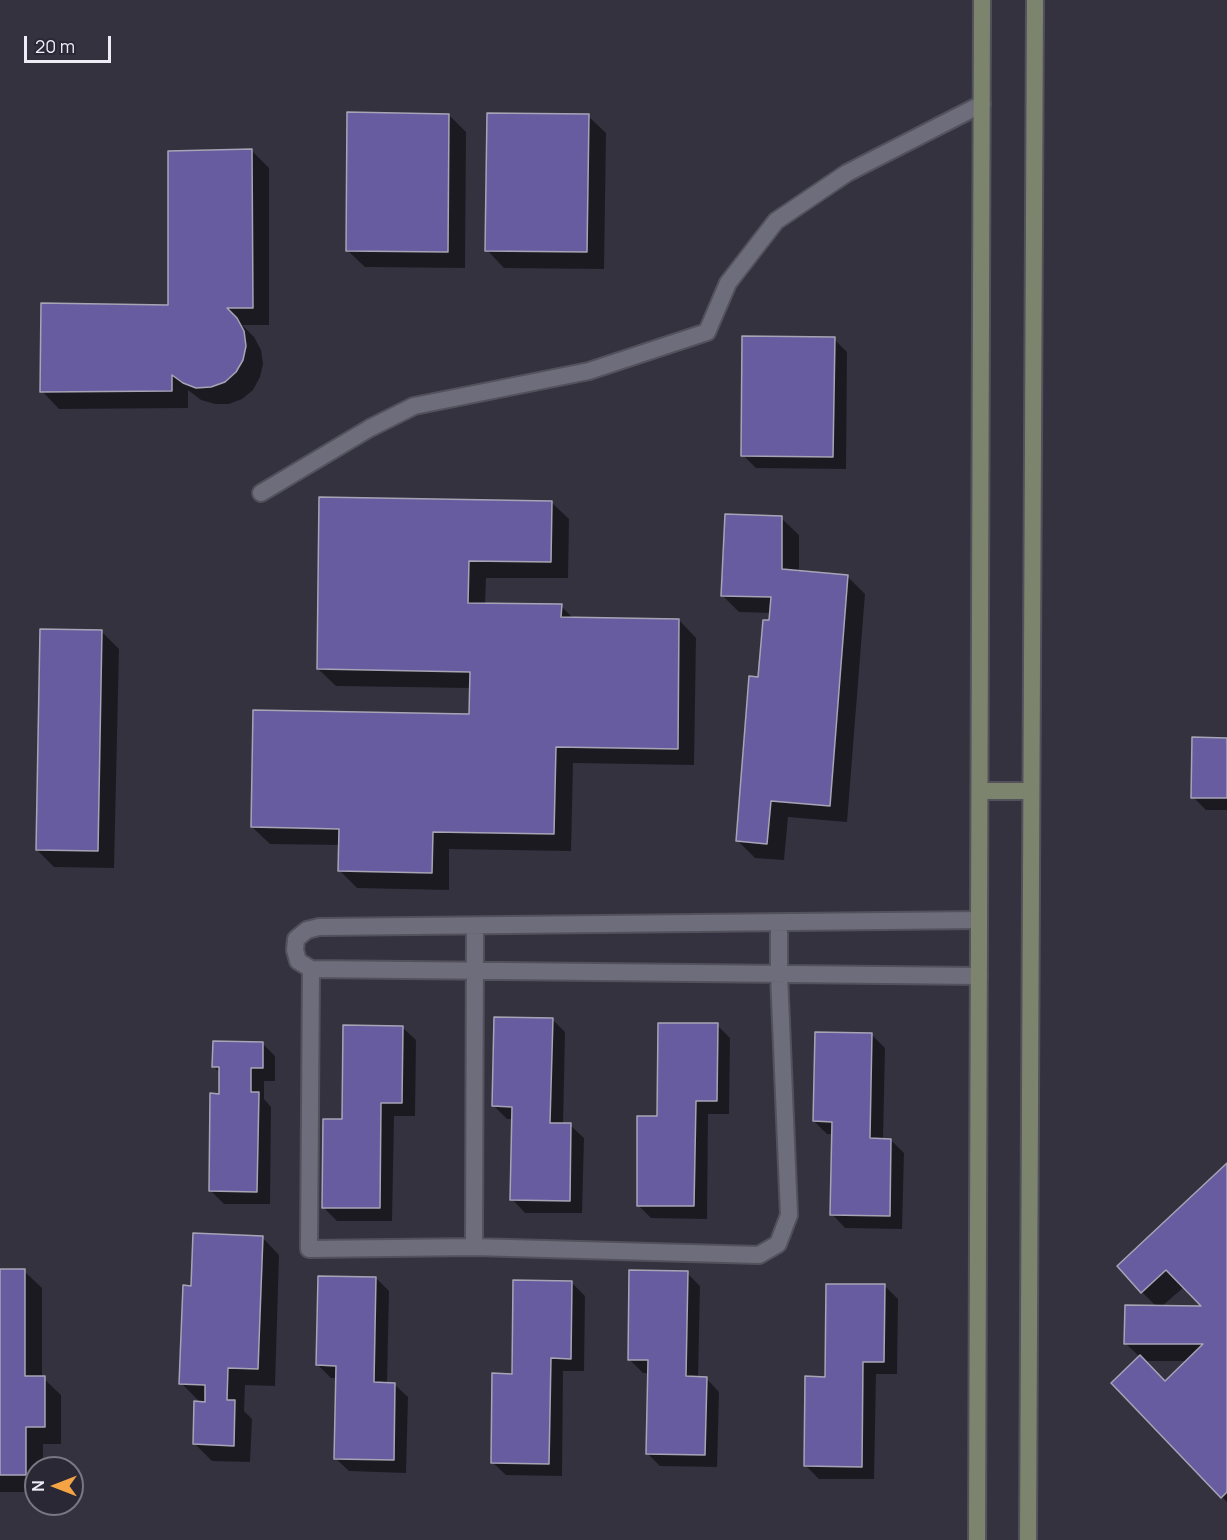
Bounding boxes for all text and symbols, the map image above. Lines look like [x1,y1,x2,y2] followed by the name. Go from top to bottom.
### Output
[27,24,114,62] scale bar
[35,34,75,58] text: 20 m
[24,1456,84,1516] north arrow
[27,1480,49,1492] text: N

